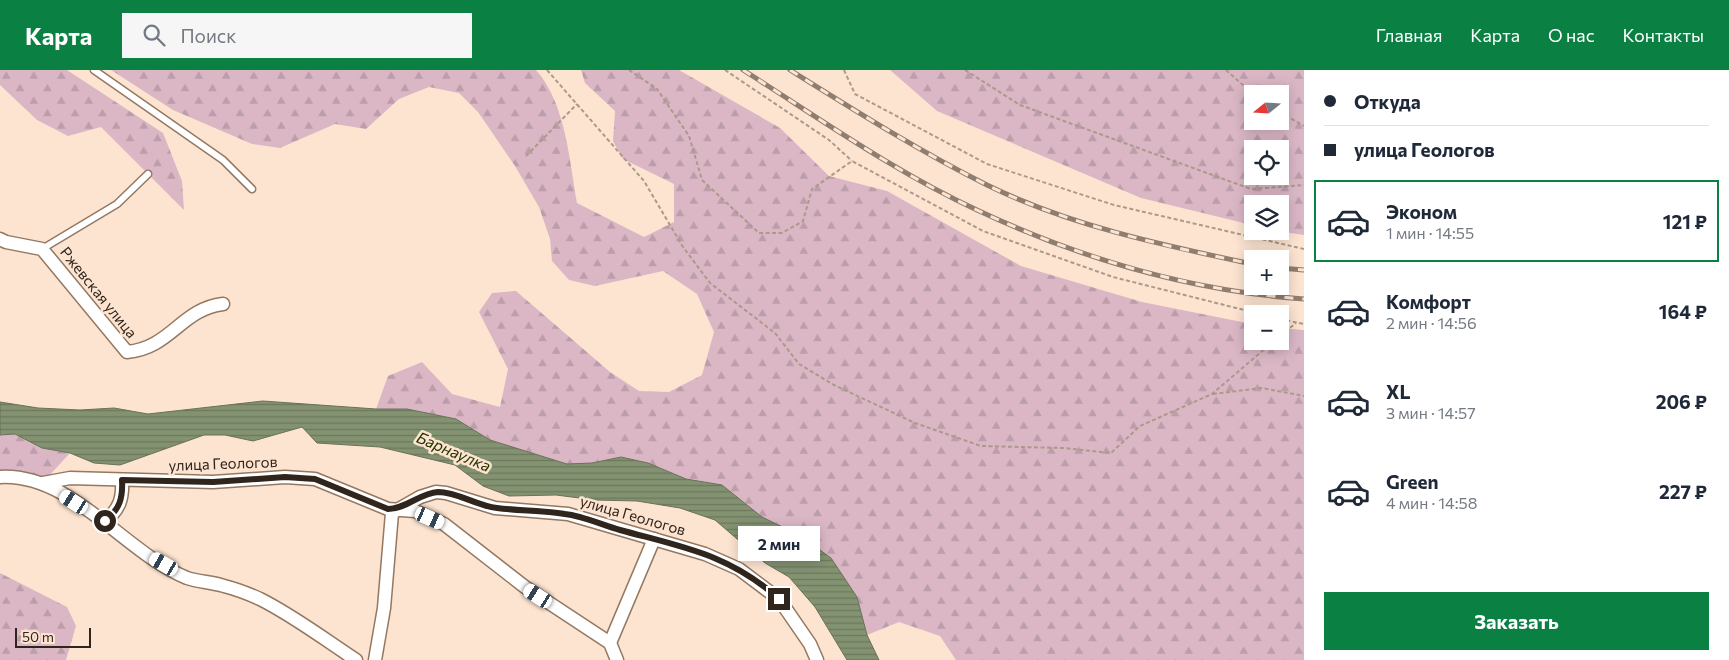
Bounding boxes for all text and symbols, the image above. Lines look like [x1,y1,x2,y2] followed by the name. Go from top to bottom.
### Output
[122,13,472,58] search box
[25,21,92,50] text: Карта
[140,21,168,49] icon: search
[180,24,236,47] text: Поиск
[1376,24,1442,46] text: Главная
[1470,24,1520,46] text: Карта
[1548,24,1595,46] text: О нас
[1623,24,1704,46] text: Контакты
[1244,85,1289,130] north arrow
[1244,85,1289,350] map controls
[1354,90,1421,113] text: Откуда
[1354,138,1495,161] text: улица Геологов
[1244,140,1289,185] button: locate
[1244,195,1289,240] button: layers
[1326,199,1371,244] icon: car
[1386,200,1457,223] text: Эконом
[1663,210,1707,233] text: 121 ₽
[1386,223,1474,242] text: 1 мин · 14:55
[57,243,141,341] street label: Ржевская улица
[1244,250,1289,295] button: +
[1326,289,1371,334] icon: car
[1386,290,1471,313] text: Комфорт
[1659,300,1707,323] text: 164 ₽
[1244,305,1289,350] button: −
[1386,313,1477,332] text: 2 мин · 14:56
[1326,379,1371,424] icon: car
[1386,380,1411,403] text: XL
[1656,390,1707,413] text: 206 ₽
[1386,403,1476,422] text: 3 мин · 14:57
[414,427,494,475] water label: Барнаулка
[168,452,278,474] street label: улица Геологов
[1326,469,1371,514] icon: car
[1386,470,1438,493] text: Green
[1659,480,1707,503] text: 227 ₽
[57,488,90,516] car
[578,491,688,539] street label: улица Геологов
[1386,493,1477,512] text: 4 мин · 14:58
[413,505,446,531] car
[94,510,116,532] route start
[738,526,820,562] callout: 2 мин
[758,534,800,553] text: 2 мин
[147,550,180,578] car
[521,582,554,610] car
[768,588,790,610] route end
[1324,592,1709,650] button: Заказать
[15,625,91,648] scale bar
[22,628,54,645] text: 50 m

